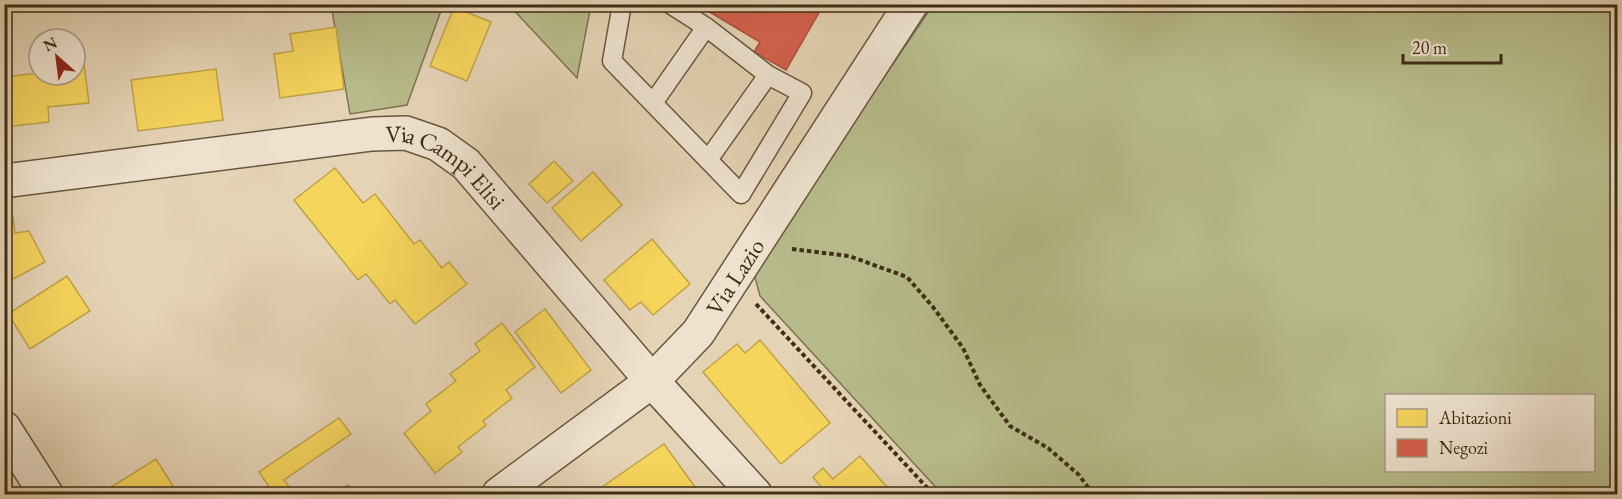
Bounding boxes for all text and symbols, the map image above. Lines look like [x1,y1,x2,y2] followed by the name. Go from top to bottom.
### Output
[27,27,87,87] north arrow
[1403,27,1500,65] scale bar
[40,32,61,57] text: N
[1412,36,1447,59] text: 20 m
[385,117,513,215] street label: Via Campi Elisi
[698,232,771,321] street label: Via Lazio
[1385,394,1595,472] legend
[1438,406,1512,429] text: Abitazioni
[1439,436,1489,459] text: Negozi

